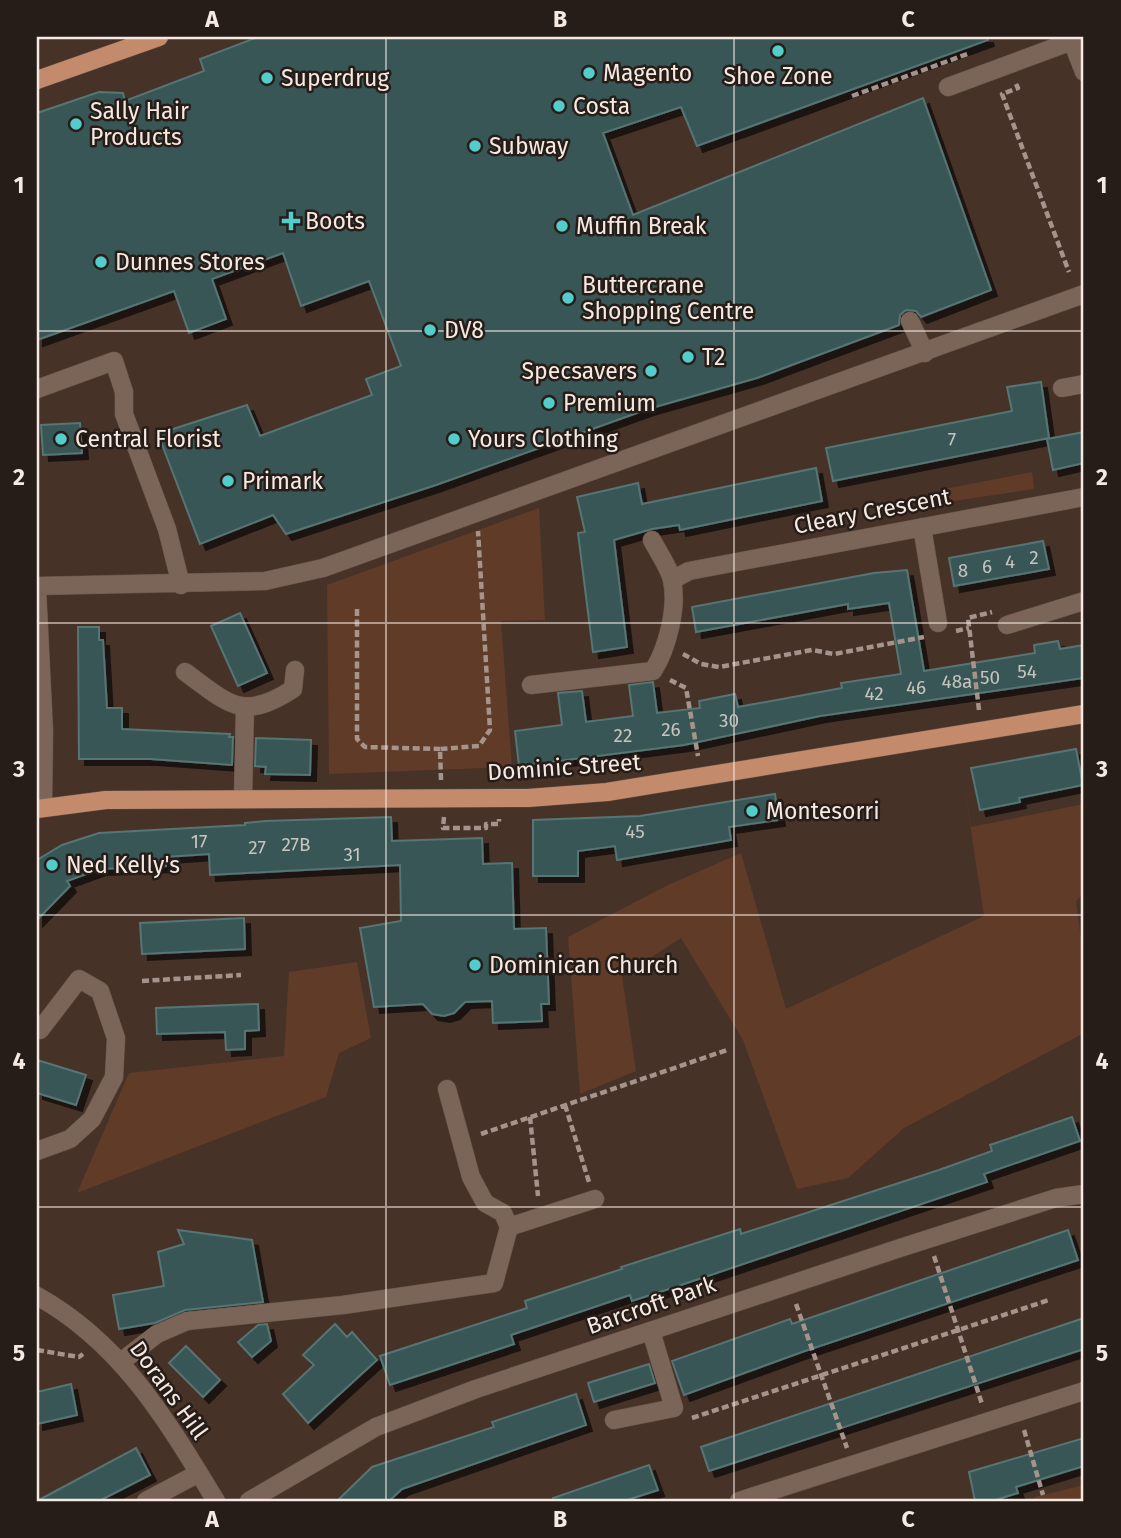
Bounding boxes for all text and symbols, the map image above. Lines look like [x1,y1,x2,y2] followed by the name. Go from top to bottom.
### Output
[204,5,219,33] text: A
[553,5,567,33] text: B
[901,5,915,33] text: C
[770,43,786,59] marker: Shoe Zone
[603,59,692,87] place label: Magento
[723,62,833,90] place label: Shoe Zone
[281,64,389,92] place label: Superdrug
[581,65,597,81] marker: Magento
[259,70,275,86] marker: Superdrug
[573,92,630,120] place label: Costa
[90,97,189,151] place label: Sally Hair Products
[551,98,567,114] marker: Costa
[68,116,84,132] marker: Sally Hair Products
[489,132,569,160] place label: Subway
[467,138,483,154] marker: Subway
[14,171,24,199] text: 1
[1097,171,1107,199] text: 1
[305,207,365,235] place label: Boots
[576,212,707,240] place label: Muffin Break
[283,213,299,229] marker: Boots
[554,218,570,234] marker: Muffin Break
[115,248,265,276] place label: Dunnes Stores
[93,254,109,270] marker: Dunnes Stores
[582,271,754,325] place label: Buttercrane Shopping Centre
[560,290,576,306] marker: Buttercrane Shopping Centre
[444,316,484,344] place label: DV8
[422,322,438,338] marker: DV8
[702,343,725,371] place label: T2
[680,349,696,365] marker: T2
[522,357,637,385] place label: Specsavers
[643,363,659,379] marker: Specsavers
[563,389,656,417] place label: Premium
[541,395,557,411] marker: Premium
[75,425,221,453] place label: Central Florist
[468,425,618,453] place label: Yours Clothing
[948,428,956,451] house number: 7
[53,431,69,447] marker: Central Florist
[446,431,462,447] marker: Yours Clothing
[13,463,25,491] text: 2
[1096,463,1108,491] text: 2
[242,467,323,495] place label: Primark
[220,473,236,489] marker: Primark
[791,482,954,540] street label: Cleary Crescent
[1029,546,1039,569] house number: 2
[1005,550,1015,573] house number: 4
[982,555,992,578] house number: 6
[958,559,968,582] house number: 8
[1017,660,1037,683] house number: 54
[980,666,1000,689] house number: 50
[942,670,972,693] house number: 48a
[906,676,926,699] house number: 46
[864,682,884,705] house number: 42
[719,709,739,732] house number: 30
[661,718,681,741] house number: 26
[614,724,632,747] house number: 22
[486,748,642,786] street label: Dominic Street
[12,755,25,783] text: 3
[1095,755,1108,783] text: 3
[766,797,880,825] place label: Montesorri
[744,803,760,819] marker: Montesorri
[625,820,645,843] house number: 45
[191,830,207,853] house number: 17
[281,833,311,856] house number: 27B
[248,836,266,859] house number: 27
[343,843,361,866] house number: 31
[66,851,180,879] place label: Ned Kelly's
[44,857,60,873] marker: Ned Kelly's
[489,951,678,979] place label: Dominican Church
[467,957,483,973] marker: Dominican Church
[13,1047,26,1075] text: 4
[1096,1047,1109,1075] text: 4
[583,1270,719,1340] street label: Barcroft Park
[124,1335,214,1445] street label: Dorans Hill
[13,1339,25,1367] text: 5
[1096,1339,1108,1367] text: 5
[204,1505,219,1533] text: A
[553,1505,567,1533] text: B
[901,1505,915,1533] text: C

